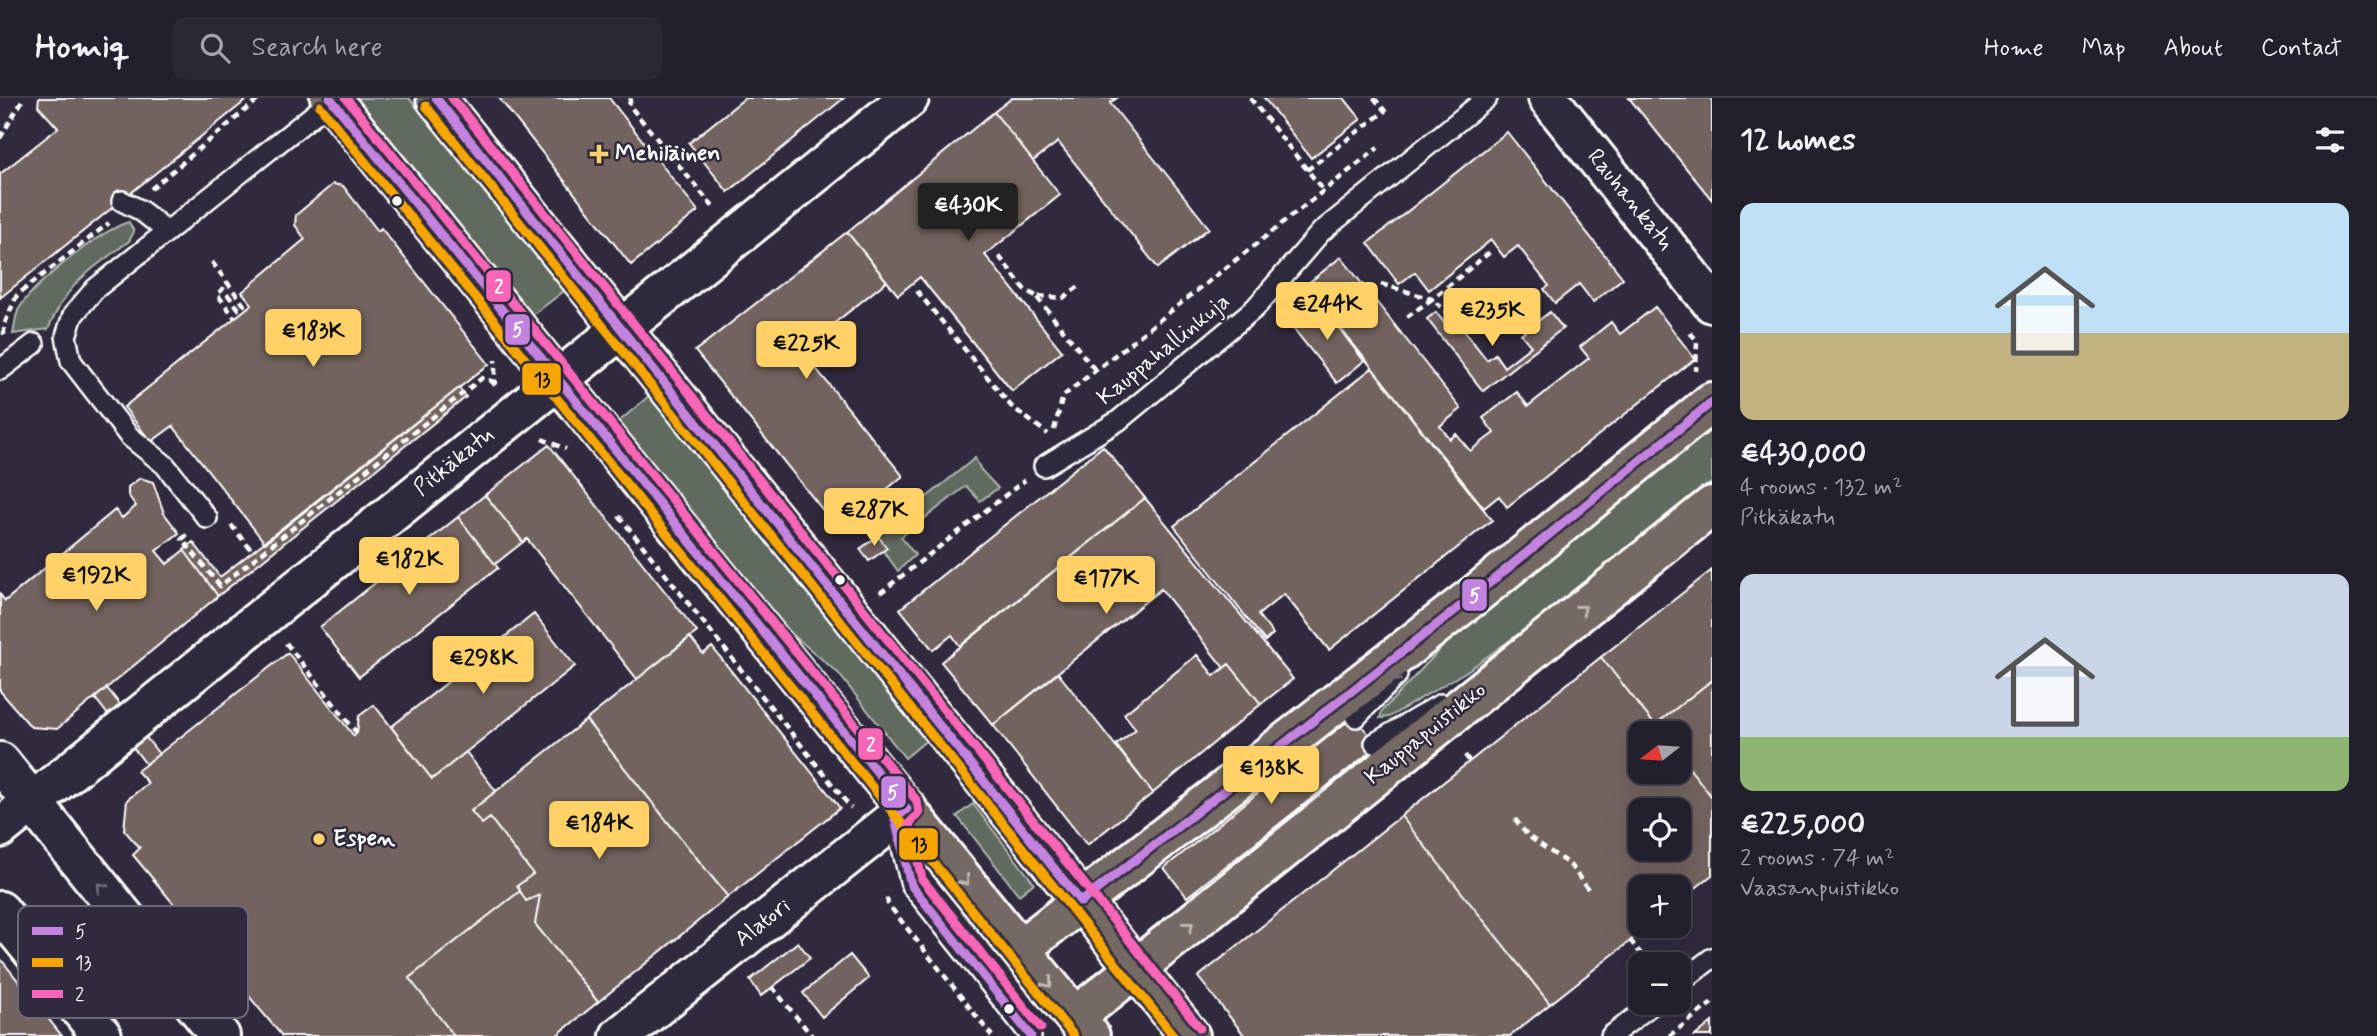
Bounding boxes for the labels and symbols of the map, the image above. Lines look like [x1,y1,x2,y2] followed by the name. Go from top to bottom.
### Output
[615,139,720,169] place label: Mehiläinen
[1580,143,1680,257] street label: Rauhankatu
[589,144,609,164] marker: Mehiläinen
[919,184,1017,243] pin: €430K
[390,194,404,208] unlabelled marker
[485,269,512,303] line badge: 2
[494,275,504,300] text: 2
[1278,282,1376,342] pin: €244K
[1091,287,1237,413] street label: Kauppahallinkuja
[1443,288,1541,348] pin: €235K
[264,310,362,369] pin: €183K
[504,313,531,346] line badge: 5
[512,318,524,343] text: 5
[757,322,855,381] pin: €225K
[521,362,562,396] line badge: 13
[534,368,550,393] text: 13
[408,420,500,504] street label: Pitkäkatu
[825,489,923,548] pin: €287K
[360,538,458,597] pin: €182K
[47,554,145,613] pin: €192K
[1057,556,1155,616] pin: €177K
[833,573,847,587] unlabelled marker
[1461,578,1488,612] line badge: 5
[1469,584,1481,609] text: 5
[1575,604,1587,617] one-way arrow
[434,636,532,696] pin: €298K
[1390,670,1403,683] one-way arrow
[1359,676,1493,792] street label: Kauppapuistikko
[1628,721,1690,784] north arrow
[857,727,884,761] line badge: 2
[866,733,876,758] text: 2
[1222,746,1320,806] pin: €138K
[880,775,907,809] line badge: 5
[887,781,899,806] text: 5
[550,802,648,861] pin: €184K
[333,824,396,854] place label: Espen
[898,827,939,861] line badge: 13
[311,831,327,847] marker: Espen
[911,833,927,858] text: 13
[957,873,969,886] one-way arrow
[96,882,109,894] one-way arrow
[729,892,797,954] street label: Alatori
[18,906,248,1018] legend
[75,920,86,945] text: 5
[1180,922,1193,934] one-way arrow
[75,951,92,976] text: 13
[1039,976,1052,988] one-way arrow
[75,983,84,1008] text: 2
[1002,1002,1016,1016] unlabelled marker

